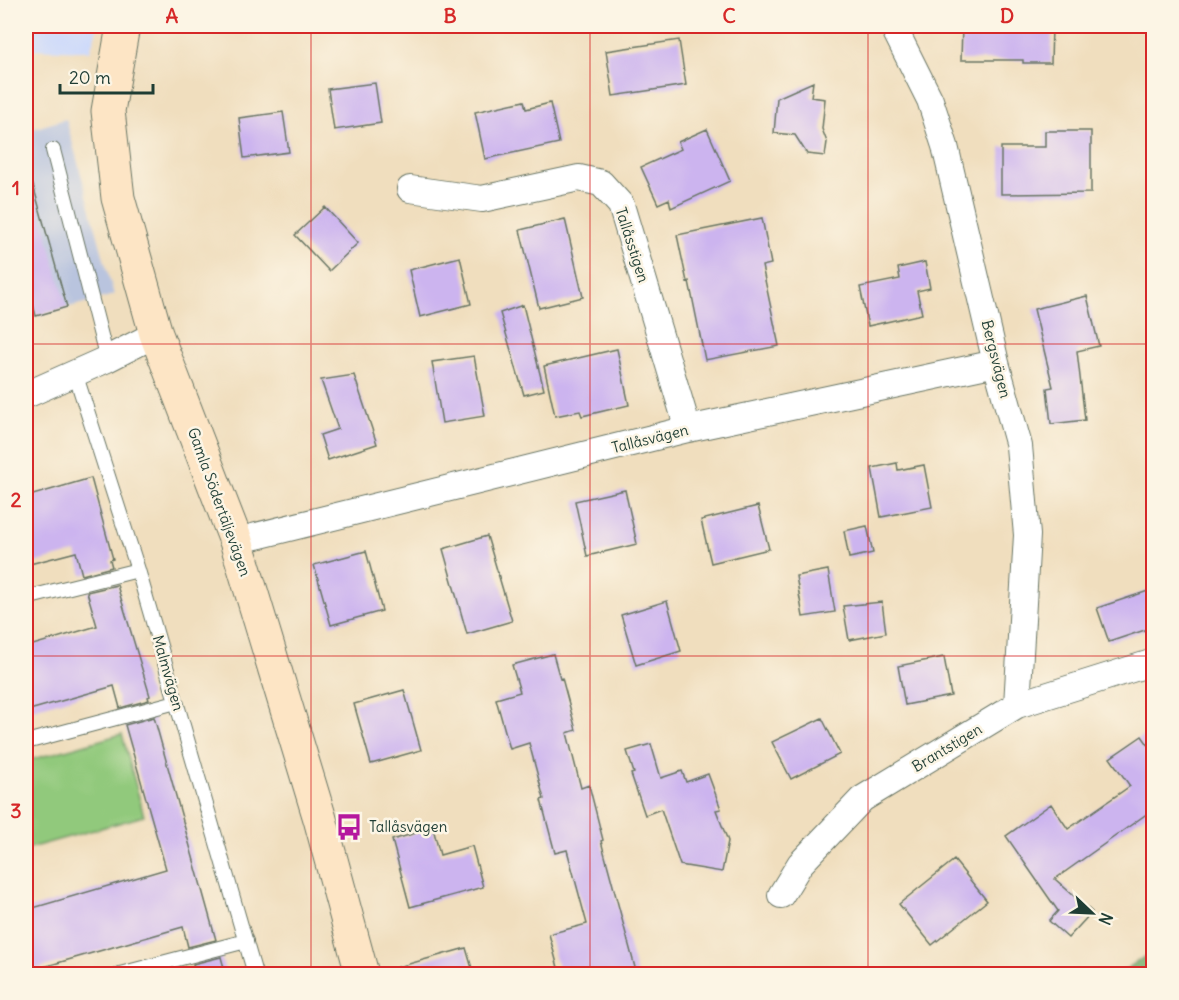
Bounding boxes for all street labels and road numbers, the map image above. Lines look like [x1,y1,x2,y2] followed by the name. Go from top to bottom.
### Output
[611,205,654,285] street label: Tallåsstigen
[978,318,1015,400] street label: Bergsvägen
[610,420,691,457] street label: Tallåsvägen
[184,425,255,579] street label: Gamla Södertäljevägen
[149,633,188,713] street label: Malmvägen
[908,719,985,776] street label: Brantstigen

